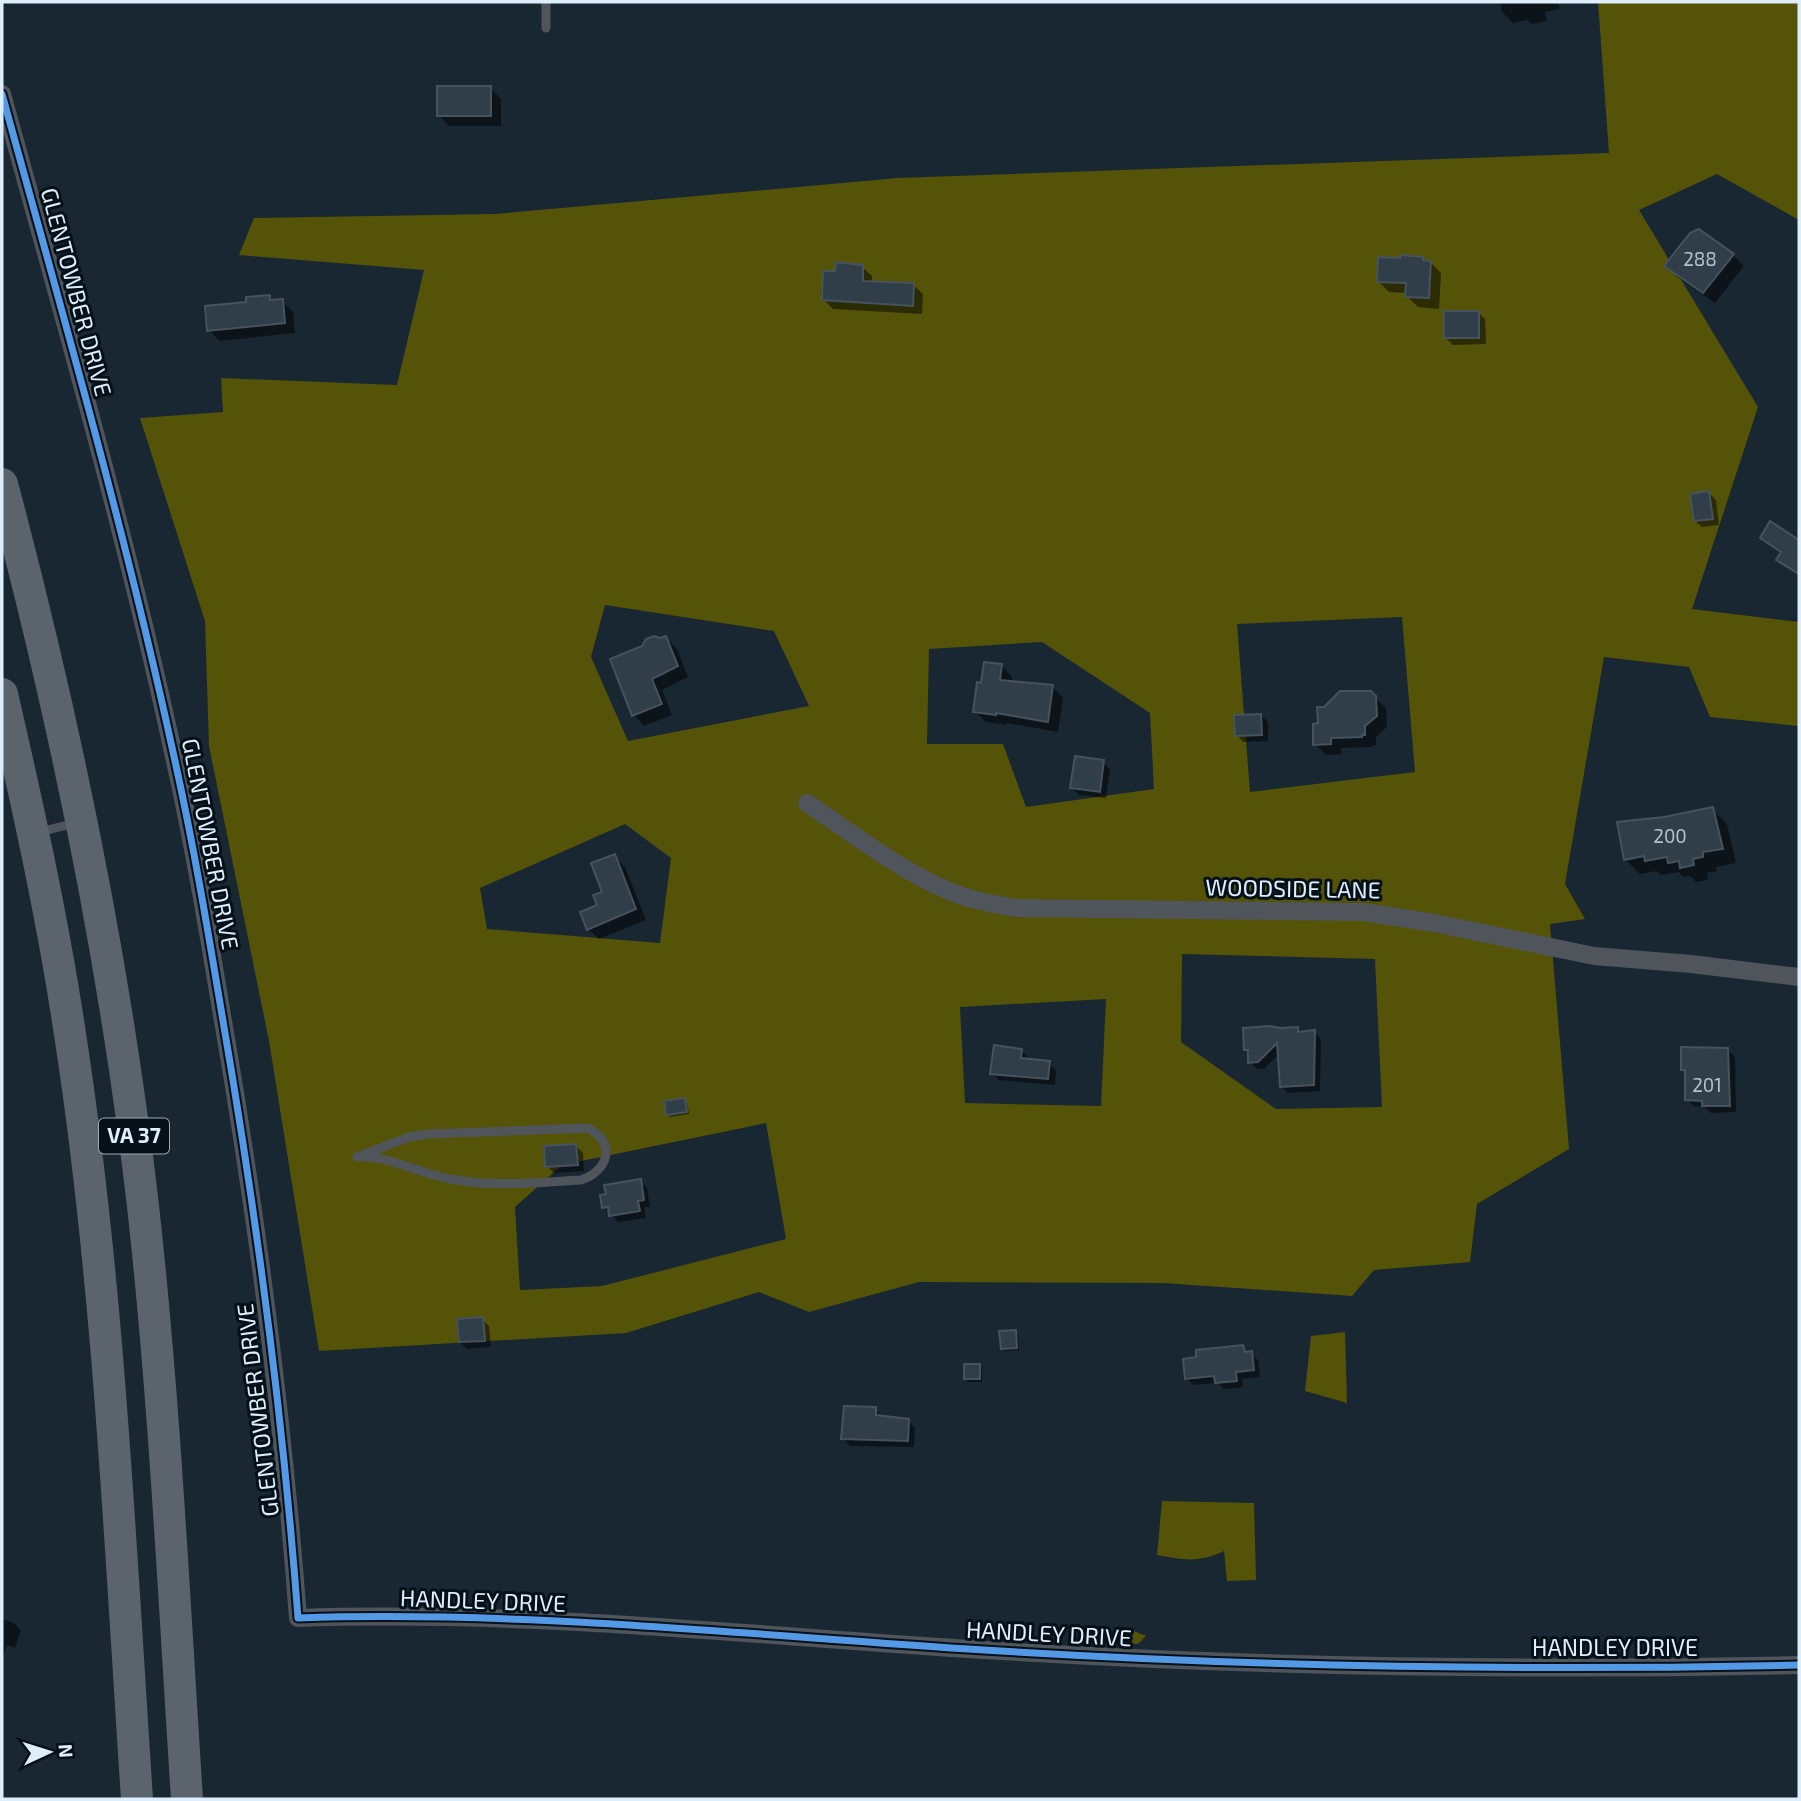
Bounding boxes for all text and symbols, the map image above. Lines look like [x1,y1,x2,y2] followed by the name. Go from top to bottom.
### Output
[36,185,118,399] street label: GLENTOWBER DRIVE
[1683,247,1717,270] house number: 288
[177,736,245,952] street label: GLENTOWBER DRIVE
[1653,824,1687,847] house number: 200
[1205,872,1381,904] street label: WOODSIDE LANE
[1692,1073,1722,1096] house number: 201
[99,1118,169,1154] road number: VA 37
[230,1302,284,1518] street label: GLENTOWBER DRIVE
[400,1583,566,1617] street label: HANDLEY DRIVE
[966,1615,1133,1651] street label: HANDLEY DRIVE
[1532,1633,1698,1661] street label: HANDLEY DRIVE
[14,1717,84,1787] north arrow
[55,1743,78,1758] text: N

